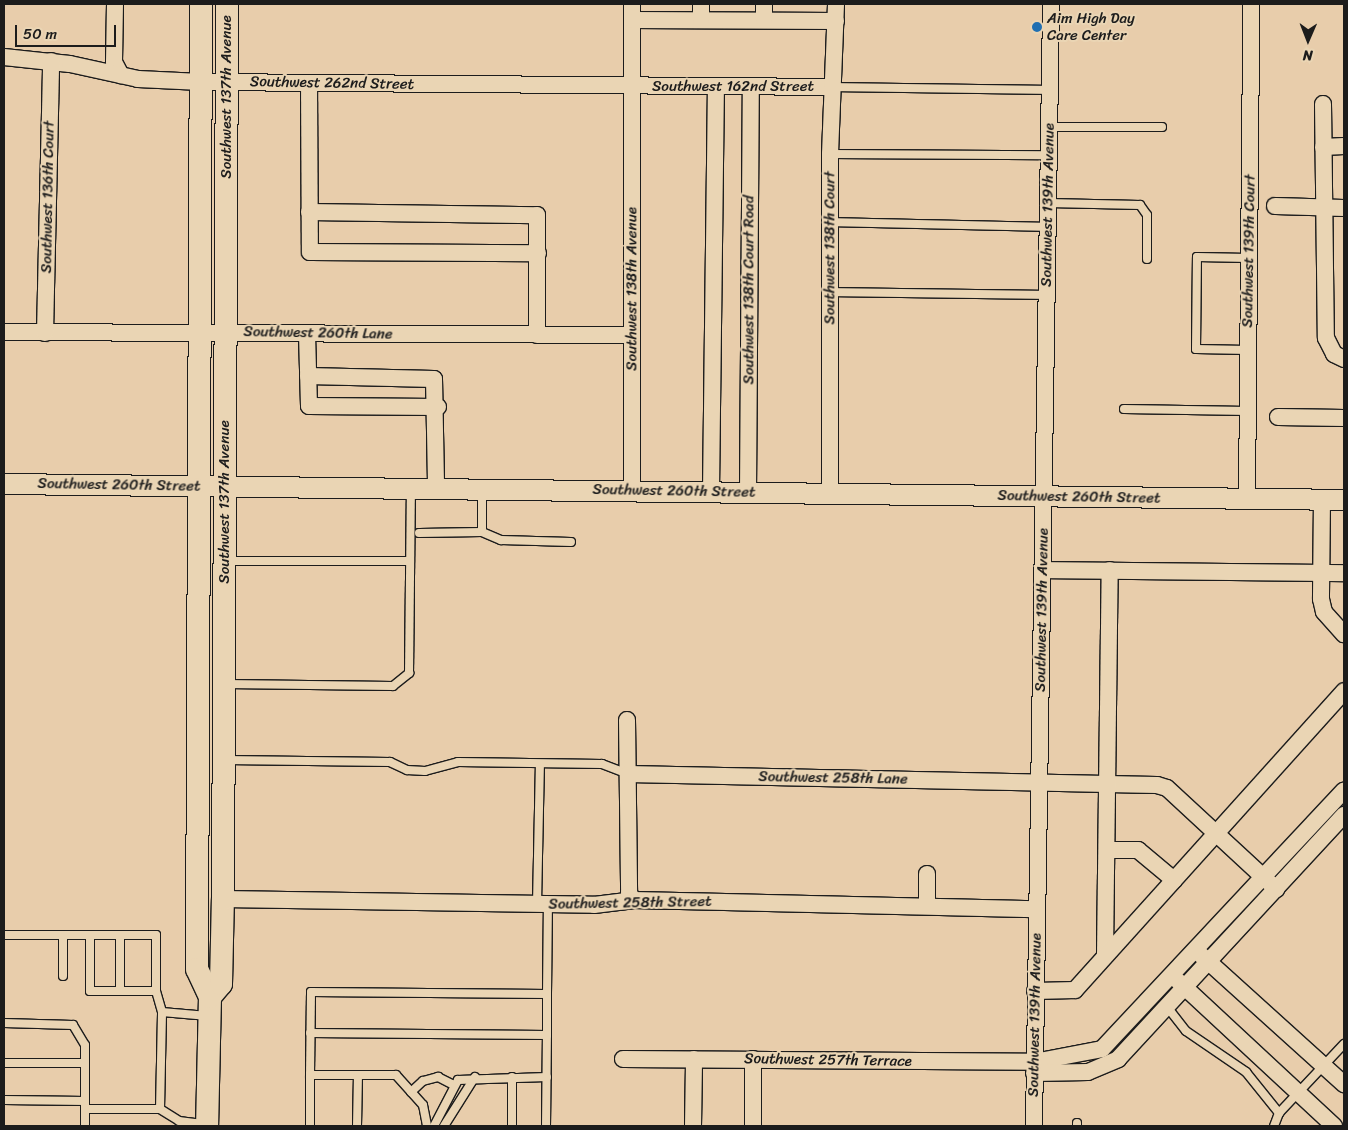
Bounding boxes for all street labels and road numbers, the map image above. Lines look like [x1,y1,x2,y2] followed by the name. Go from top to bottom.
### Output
[218,15,236,179] street label: Southwest 137th Avenue
[250,73,414,93] street label: Southwest 262nd Street
[652,78,814,96] street label: Southwest 162nd Street
[38,120,58,274] street label: Southwest 136th Court
[1038,123,1058,287] street label: Southwest 139th Avenue
[821,171,839,325] street label: Southwest 138th Court
[1239,174,1259,328] street label: Southwest 139th Court
[740,195,758,385] street label: Southwest 138th Court Road
[623,207,641,371] street label: Southwest 138th Avenue
[243,323,393,343] street label: Southwest 260th Lane
[216,420,234,584] street label: Southwest 137th Avenue
[37,475,201,495] street label: Southwest 260th Street
[592,481,756,501] street label: Southwest 260th Street
[997,487,1161,507] street label: Southwest 260th Street
[1032,528,1052,692] street label: Southwest 139th Avenue
[758,768,908,788] street label: Southwest 258th Lane
[548,893,712,913] street label: Southwest 258th Street
[1025,933,1045,1097] street label: Southwest 139th Avenue
[744,1050,912,1070] street label: Southwest 257th Terrace

